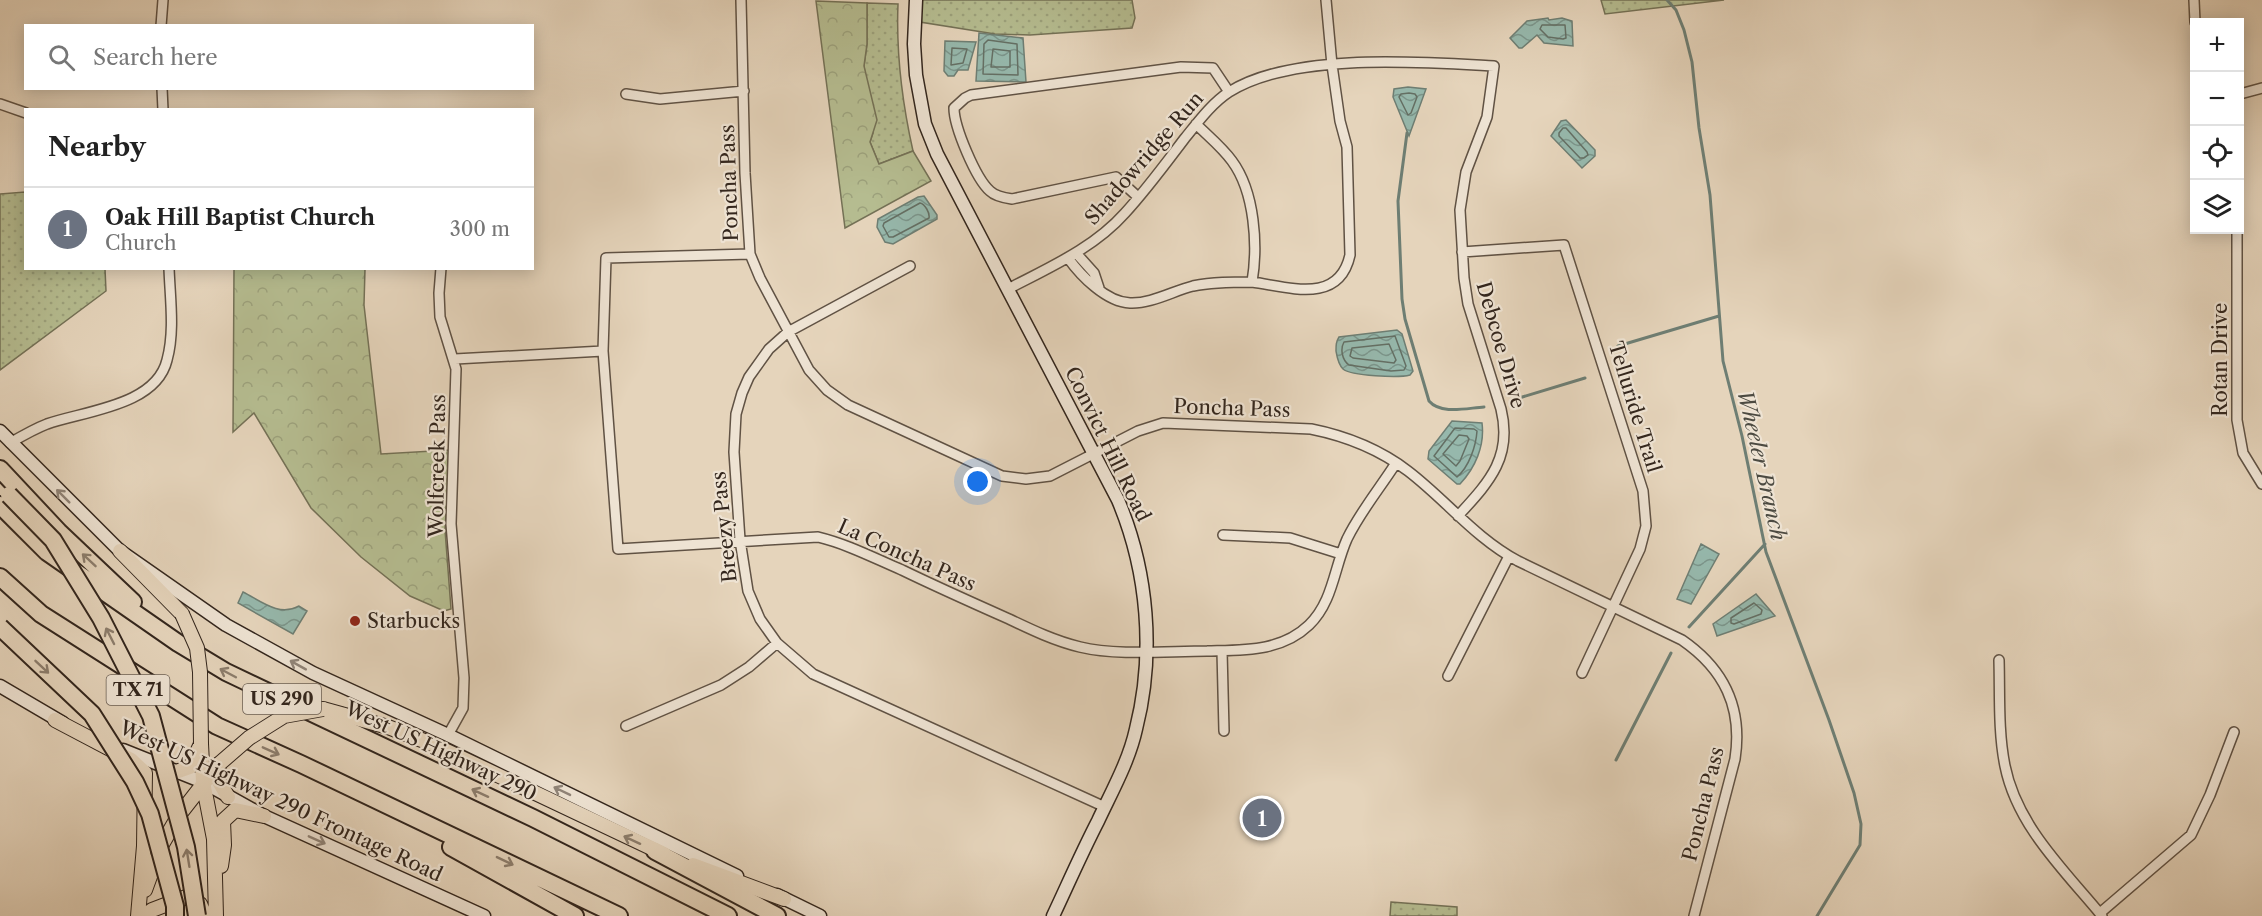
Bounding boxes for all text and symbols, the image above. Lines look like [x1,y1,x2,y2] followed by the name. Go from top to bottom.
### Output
[2190,18,2244,234] map controls
[2190,18,2244,72] button: +
[24,24,534,90] search box
[45,41,78,74] icon: search
[93,44,218,71] text: Search here
[2190,72,2244,126] button: −
[1080,86,1209,230] street label: Shadowridge Run
[715,124,743,242] street label: Poncha Pass
[2190,126,2244,180] button: locate
[48,131,146,163] text: Nearby
[2190,180,2244,234] button: layers
[105,204,375,231] text: Oak Hill Baptist Church
[63,217,72,241] text: 1
[450,217,510,241] text: 300 m
[105,231,176,255] text: Church
[1471,279,1531,411] street label: Debcoe Drive
[2208,303,2232,417] street label: Rotan Drive
[1604,339,1666,476] street label: Telluride Trail
[1060,363,1156,525] street label: Convict Hill Road
[1732,387,1792,543] water label: Wheeler Branch
[424,394,450,539] street label: Wolfcreek Pass
[1173,394,1291,422] street label: Poncha Pass
[963,467,992,496] your location
[706,470,742,584] street label: Breezy Pass
[56,488,70,503] one-way arrow
[834,514,980,596] street label: La Concha Pass
[82,553,97,568] one-way arrow
[367,609,460,633] place label: Starbucks
[348,614,362,628] marker: Starbucks
[104,628,116,645] one-way arrow
[290,659,307,671] one-way arrow
[35,660,50,674] one-way arrow
[220,667,237,679] one-way arrow
[106,675,170,705] road number: TX 71
[243,684,321,714] road number: US 290
[341,696,541,806] street label: West US Highway 290
[115,715,446,887] street label: West US Highway 290 Frontage Road
[1677,744,1729,864] street label: Poncha Pass
[261,745,279,757] one-way arrow
[553,784,571,796] one-way arrow
[471,786,489,798] one-way arrow
[1242,796,1282,840] pin: 1
[623,833,641,845] one-way arrow
[308,835,326,847] one-way arrow
[182,849,193,869] one-way arrow
[495,856,513,868] one-way arrow

